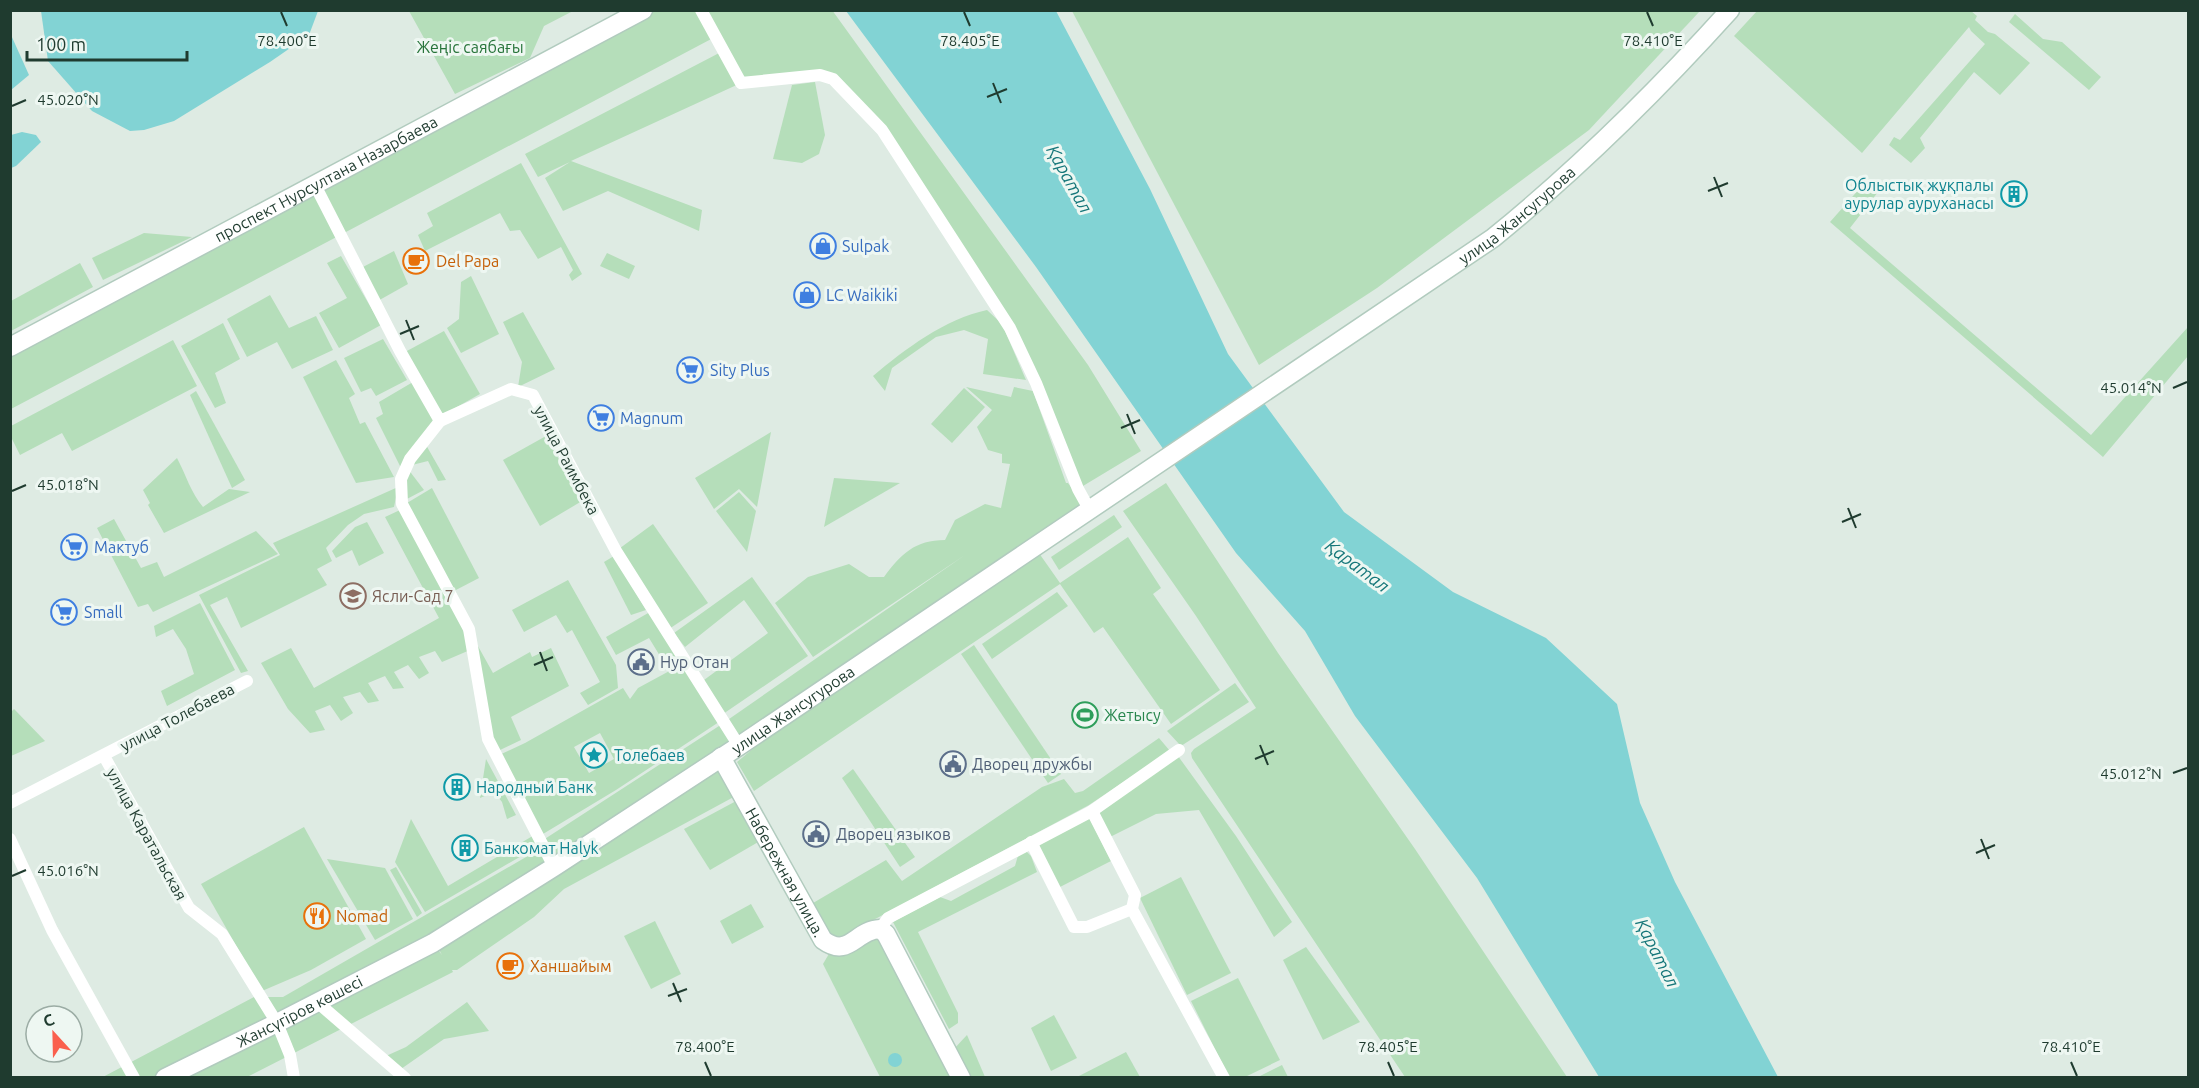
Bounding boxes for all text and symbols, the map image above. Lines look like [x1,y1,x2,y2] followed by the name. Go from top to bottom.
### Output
[27,24,188,62] scale bar
[257,32,317,49] text: 78.400°E
[940,32,1000,49] text: 78.405°E
[1623,32,1683,49] text: 78.410°E
[36,34,86,54] text: 100 m
[416,38,524,56] park label: Жеңіс саябағы
[37,91,99,108] text: 45.020°N
[211,112,441,245] street label: проспект Нурсултана Назарбаева
[1043,141,1097,216] water label: Қаратал
[1455,163,1579,268] street label: улица Жансугурова
[1844,176,1994,212] place label: Облыстық жұқпалы аурулар ауруханасы
[1999,179,2029,209] building icon: Облыстық жұқпалы аурулар ауруханасы
[808,231,838,261] shop icon: Sulpak
[842,237,889,255] place label: Sulpak
[401,246,431,276] cafe icon: Del Papa
[436,252,499,270] place label: Del Papa
[792,280,822,310] shop icon: LC Waikiki
[826,286,898,304] place label: LC Waikiki
[675,355,705,385] supermarket icon: Sity Plus
[710,361,770,379] place label: Sity Plus
[2100,379,2162,396] text: 45.014°N
[531,402,603,518] street label: улица Раимбека
[586,403,616,433] supermarket icon: Magnum
[620,409,683,427] place label: Magnum
[37,476,99,493] text: 45.018°N
[59,532,89,562] supermarket icon: Мактуб
[1322,535,1393,596] water label: Қаратал
[94,538,149,556] place label: Мактуб
[338,581,368,611] school or university icon: Ясли-Сад 7
[372,587,454,605] place label: Ясли-Сад 7
[49,597,79,627] supermarket icon: Small
[84,603,123,621] place label: Small
[626,647,656,677] public building icon: Нур Отан
[660,653,729,671] place label: Нур Отан
[728,662,858,758] street label: улица Жансугурова
[117,679,237,755] street label: улица Толебаева
[1070,700,1100,730] sports icon: Жетысу
[1104,706,1161,724] place label: Жетысу
[579,740,609,770] place icon: Толебаев
[614,746,685,764] place label: Толебаев
[938,749,968,779] public building icon: Дворец дружбы
[972,755,1092,773] place label: Дворец дружбы
[103,765,191,903] street label: улица Каратальская
[2100,765,2162,782] text: 45.012°N
[442,772,472,802] building icon: Народный Банк
[476,778,594,796] place label: Народный Банк
[742,804,829,940] street label: Набережная улица.
[801,819,831,849] public building icon: Дворец языков
[836,825,951,843] place label: Дворец языков
[450,833,480,863] building icon: Банкомат Halyk
[484,839,599,857] place label: Банкомат Halyk
[37,862,99,879] text: 45.016°N
[302,901,332,931] restaurant icon: Nomad
[336,907,388,925] place label: Nomad
[1632,915,1684,990] water label: Қаратал
[495,951,525,981] cafe icon: Ханшайым
[530,957,612,975] place label: Ханшайым
[233,972,365,1051] street label: Жансүгіров көшесі
[24,1004,84,1064] north arrow
[40,1010,56,1030] text: С
[675,1038,735,1055] text: 78.400°E
[1358,1038,1418,1055] text: 78.405°E
[2041,1038,2101,1055] text: 78.410°E

